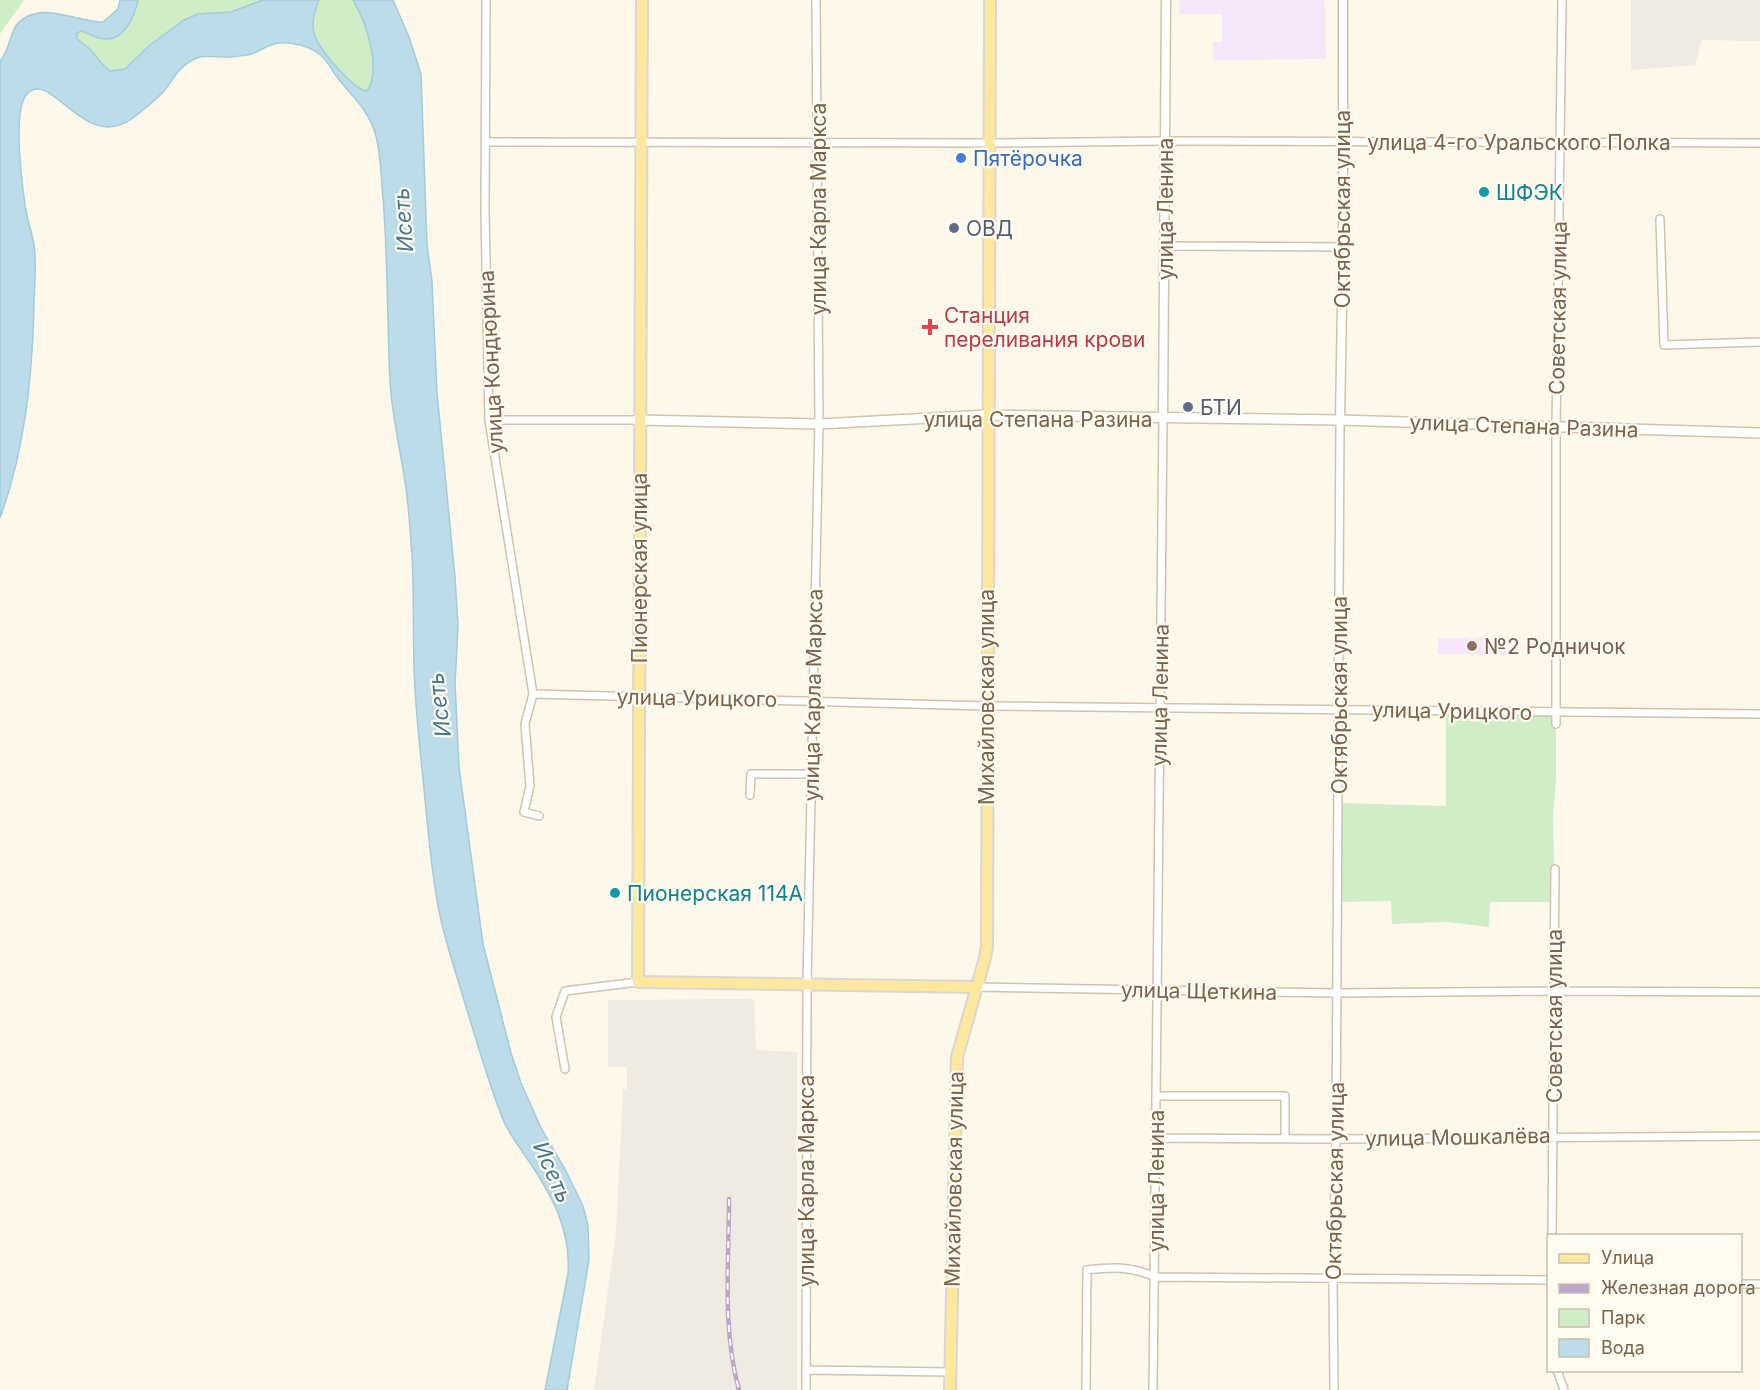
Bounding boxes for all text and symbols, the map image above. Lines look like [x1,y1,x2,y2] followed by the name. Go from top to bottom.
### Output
[806,103,831,315] street label: улица Карла Маркса
[1330,110,1355,308] street label: Октябрьская улица
[1367,130,1671,155] street label: улица 4-го Уральского Полка
[1153,138,1178,280] street label: улица Ленина
[973,146,1083,171] place label: Пятёрочка
[954,151,968,165] marker: Пятёрочка
[1496,180,1563,205] place label: ШФЭК
[1477,185,1491,199] marker: ШФЭК
[388,187,418,253] water label: Исеть
[966,216,1013,241] place label: ОВД
[947,221,961,235] marker: ОВД
[1544,221,1572,395] street label: Советская улица
[474,269,508,455] street label: улица Кондюрина
[944,303,1145,352] place label: Станция переливания крови
[921,318,939,336] marker: Станция переливания крови
[1200,395,1242,420] place label: БТИ
[1181,400,1195,414] marker: БТИ
[923,407,1153,432] street label: улица Степана Разина
[1409,410,1639,442] street label: улица Степана Разина
[627,473,652,663] street label: Пионерская улица
[799,588,827,802] street label: улица Карла Маркса
[974,589,999,805] street label: Михайловская улица
[1327,596,1352,794] street label: Октябрьская улица
[1146,623,1174,767] street label: улица Ленина
[1484,634,1626,659] place label: №2 Родничок
[1465,639,1479,653] marker: №2 Родничок
[422,671,456,739] water label: Исеть
[616,684,778,712] street label: улица Урицкого
[1371,697,1533,725] street label: улица Урицкого
[627,881,803,906] place label: Пионерская 114А
[608,886,622,900] marker: Пионерская 114А
[1542,929,1567,1103] street label: Советская улица
[1121,977,1277,1005] street label: улица Щеткина
[940,1071,968,1287] street label: Михайловская улица
[794,1075,819,1287] street label: улица Карла Маркса
[1321,1082,1349,1280] street label: Октябрьская улица
[1144,1110,1169,1252] street label: улица Ленина
[1365,1123,1551,1151] street label: улица Мошкалёва
[528,1137,578,1207] water label: Исеть
[1547,1234,1742,1372] legend
[1601,1247,1654,1268] text: Улица
[1601,1277,1756,1298] text: Железная дорога
[1601,1307,1646,1328] text: Парк
[1601,1337,1645,1358] text: Вода

